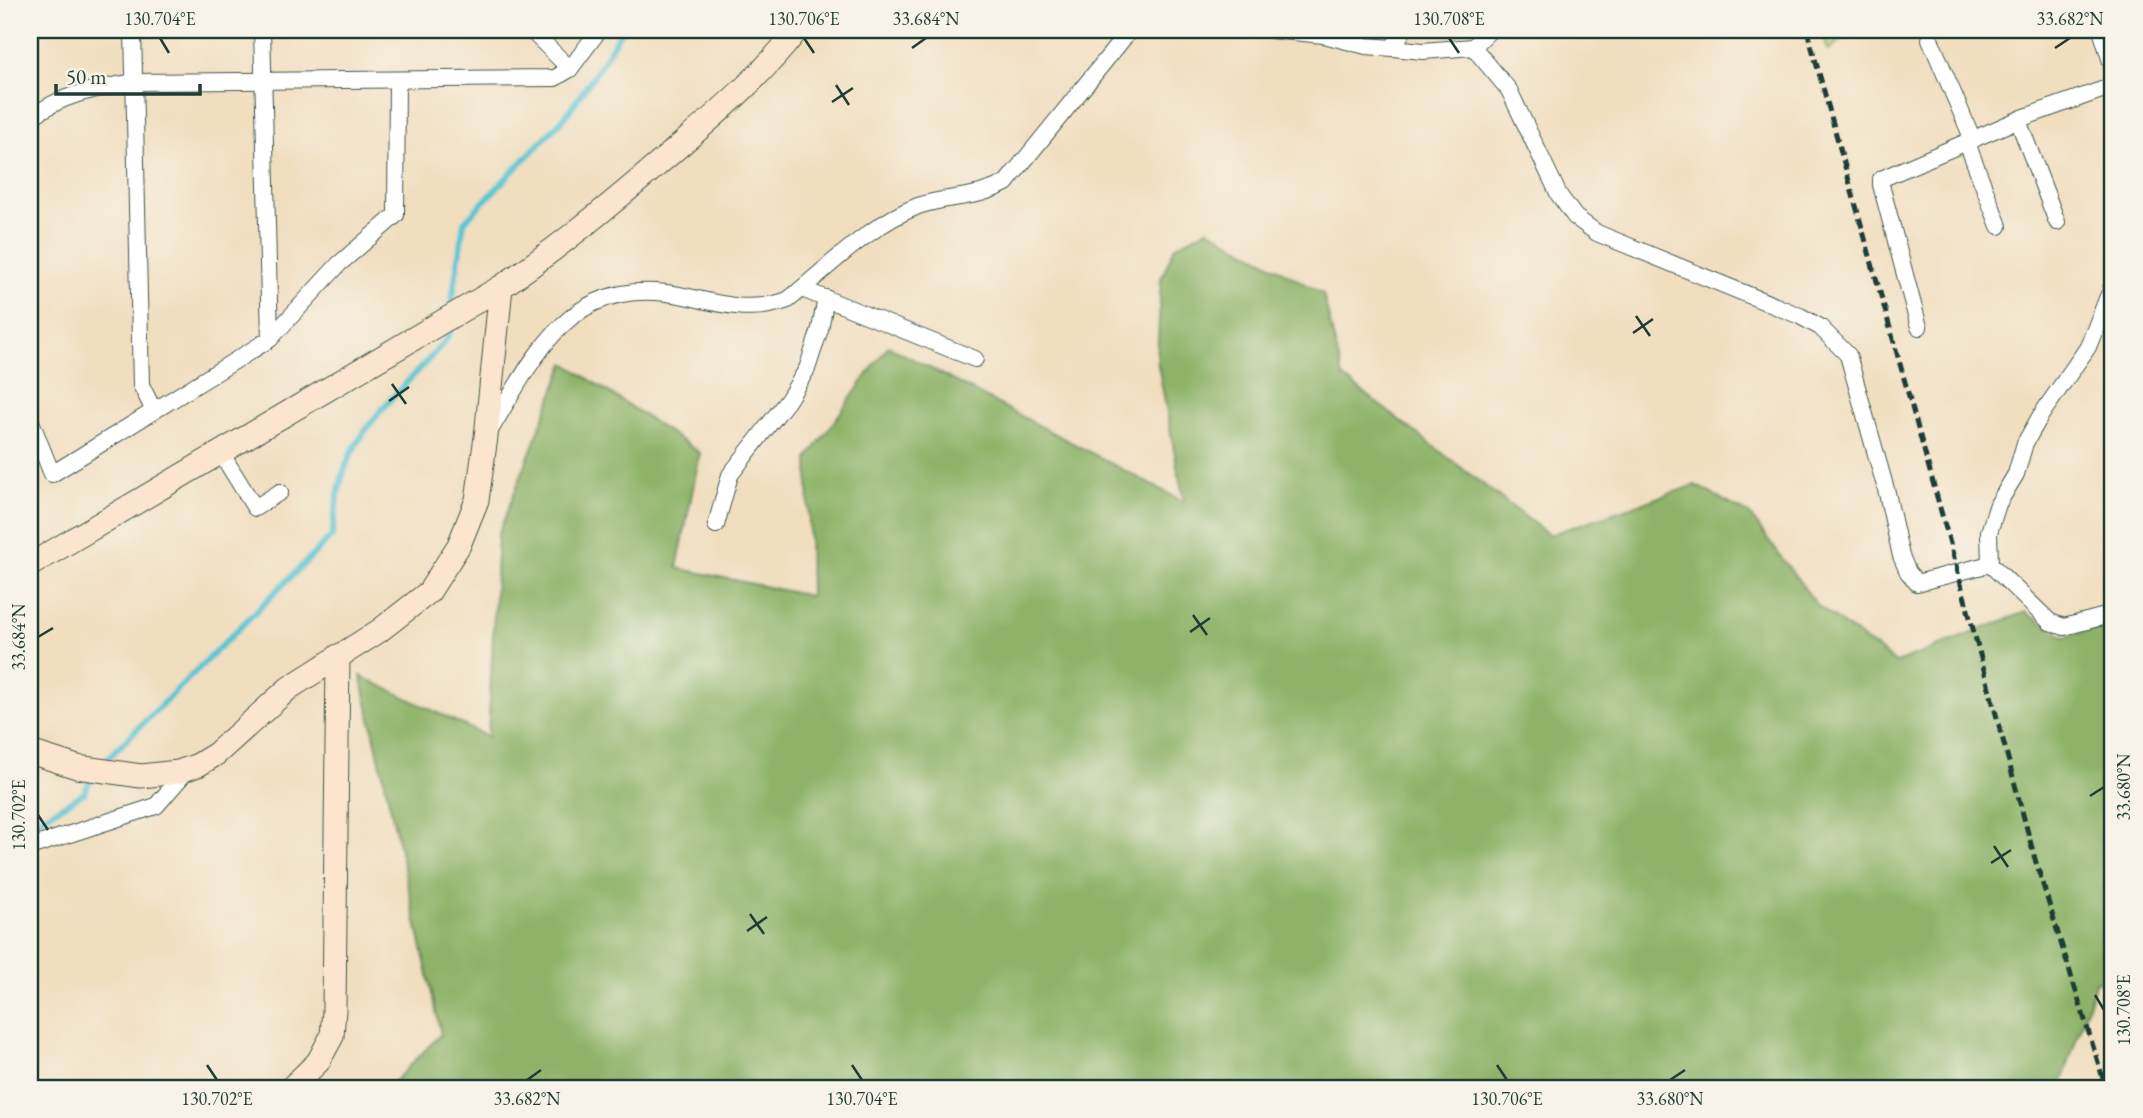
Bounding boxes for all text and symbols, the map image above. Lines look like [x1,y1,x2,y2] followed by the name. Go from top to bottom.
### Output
[124,7,196,30] text: 130.704°E
[768,7,840,30] text: 130.706°E
[893,7,960,30] text: 33.684°N
[1413,7,1485,30] text: 130.708°E
[2037,7,2104,30] text: 33.682°N
[56,52,200,96] scale bar
[66,63,107,90] text: 50 m
[7,603,30,670] text: 33.684°N
[2112,753,2135,820] text: 33.680°N
[7,779,30,851] text: 130.702°E
[2112,974,2135,1046] text: 130.708°E
[181,1087,253,1110] text: 130.702°E
[494,1087,561,1110] text: 33.682°N
[826,1087,898,1110] text: 130.704°E
[1471,1087,1543,1110] text: 130.706°E
[1637,1087,1704,1110] text: 33.680°N

